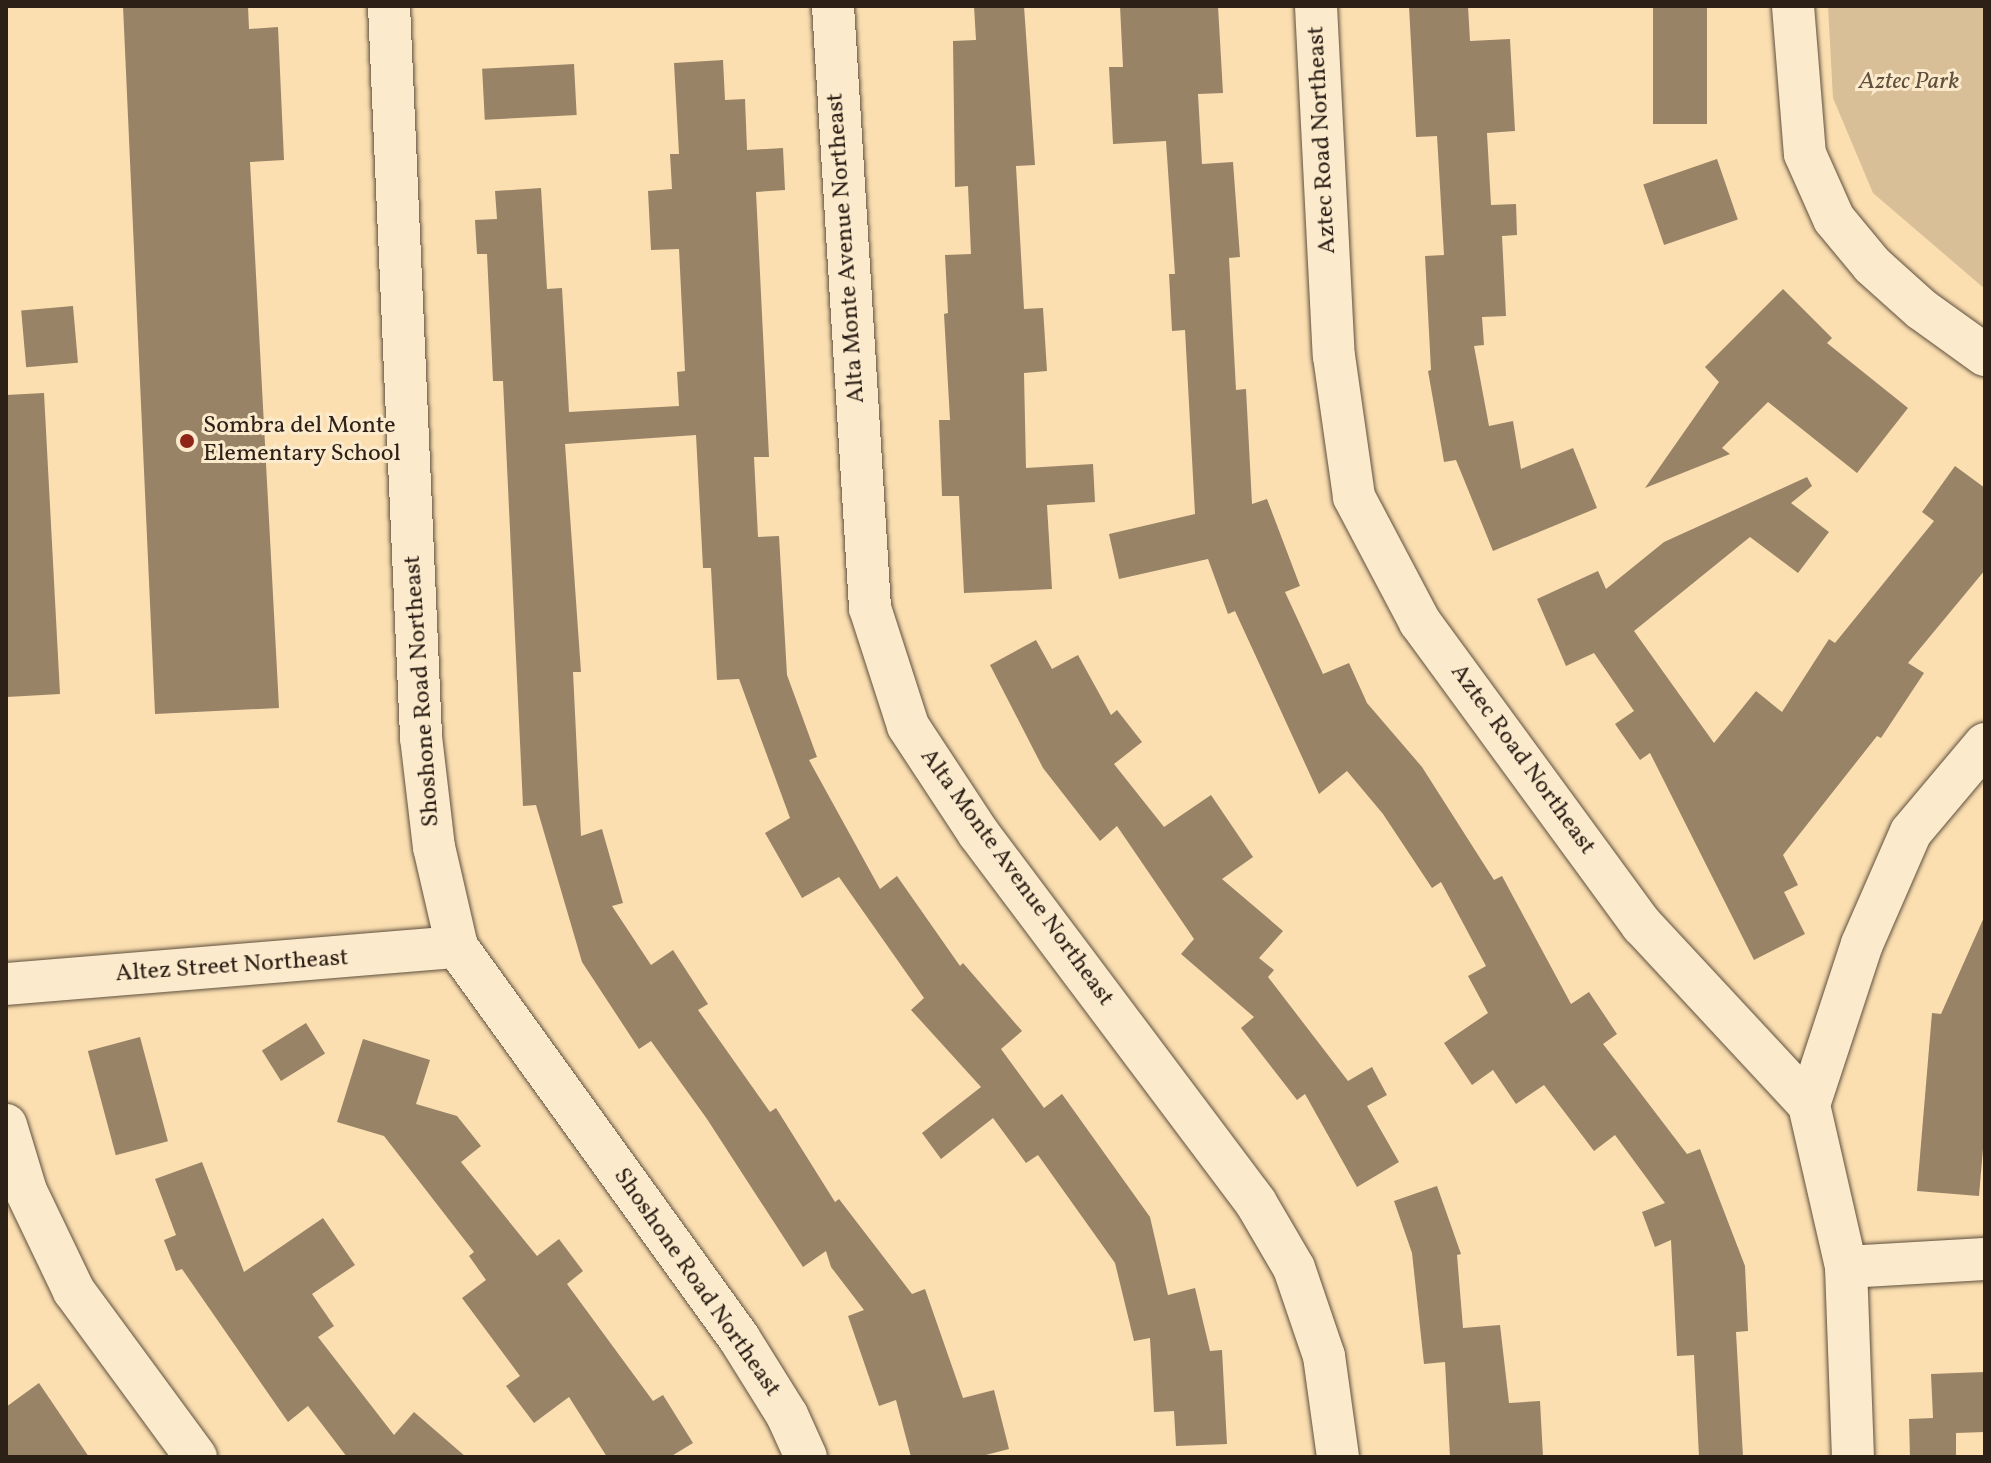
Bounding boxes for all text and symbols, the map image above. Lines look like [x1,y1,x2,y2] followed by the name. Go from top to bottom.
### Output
[1303,25,1343,255] street label: Aztec Road Northeast
[1859,69,1959,97] park label: Aztec Park
[822,92,872,404] street label: Alta Monte Avenue Northeast
[203,413,401,469] place label: Sombra del Monte Elementary School
[178,432,196,450] marker: Sombra del Monte Elementary School
[399,554,447,828] street label: Shoshone Road Northeast
[1443,659,1601,861] street label: Aztec Road Northeast
[913,744,1119,1012] street label: Alta Monte Avenue Northeast
[115,944,349,990] street label: Altez Street Northeast
[606,1163,786,1403] street label: Shoshone Road Northeast

